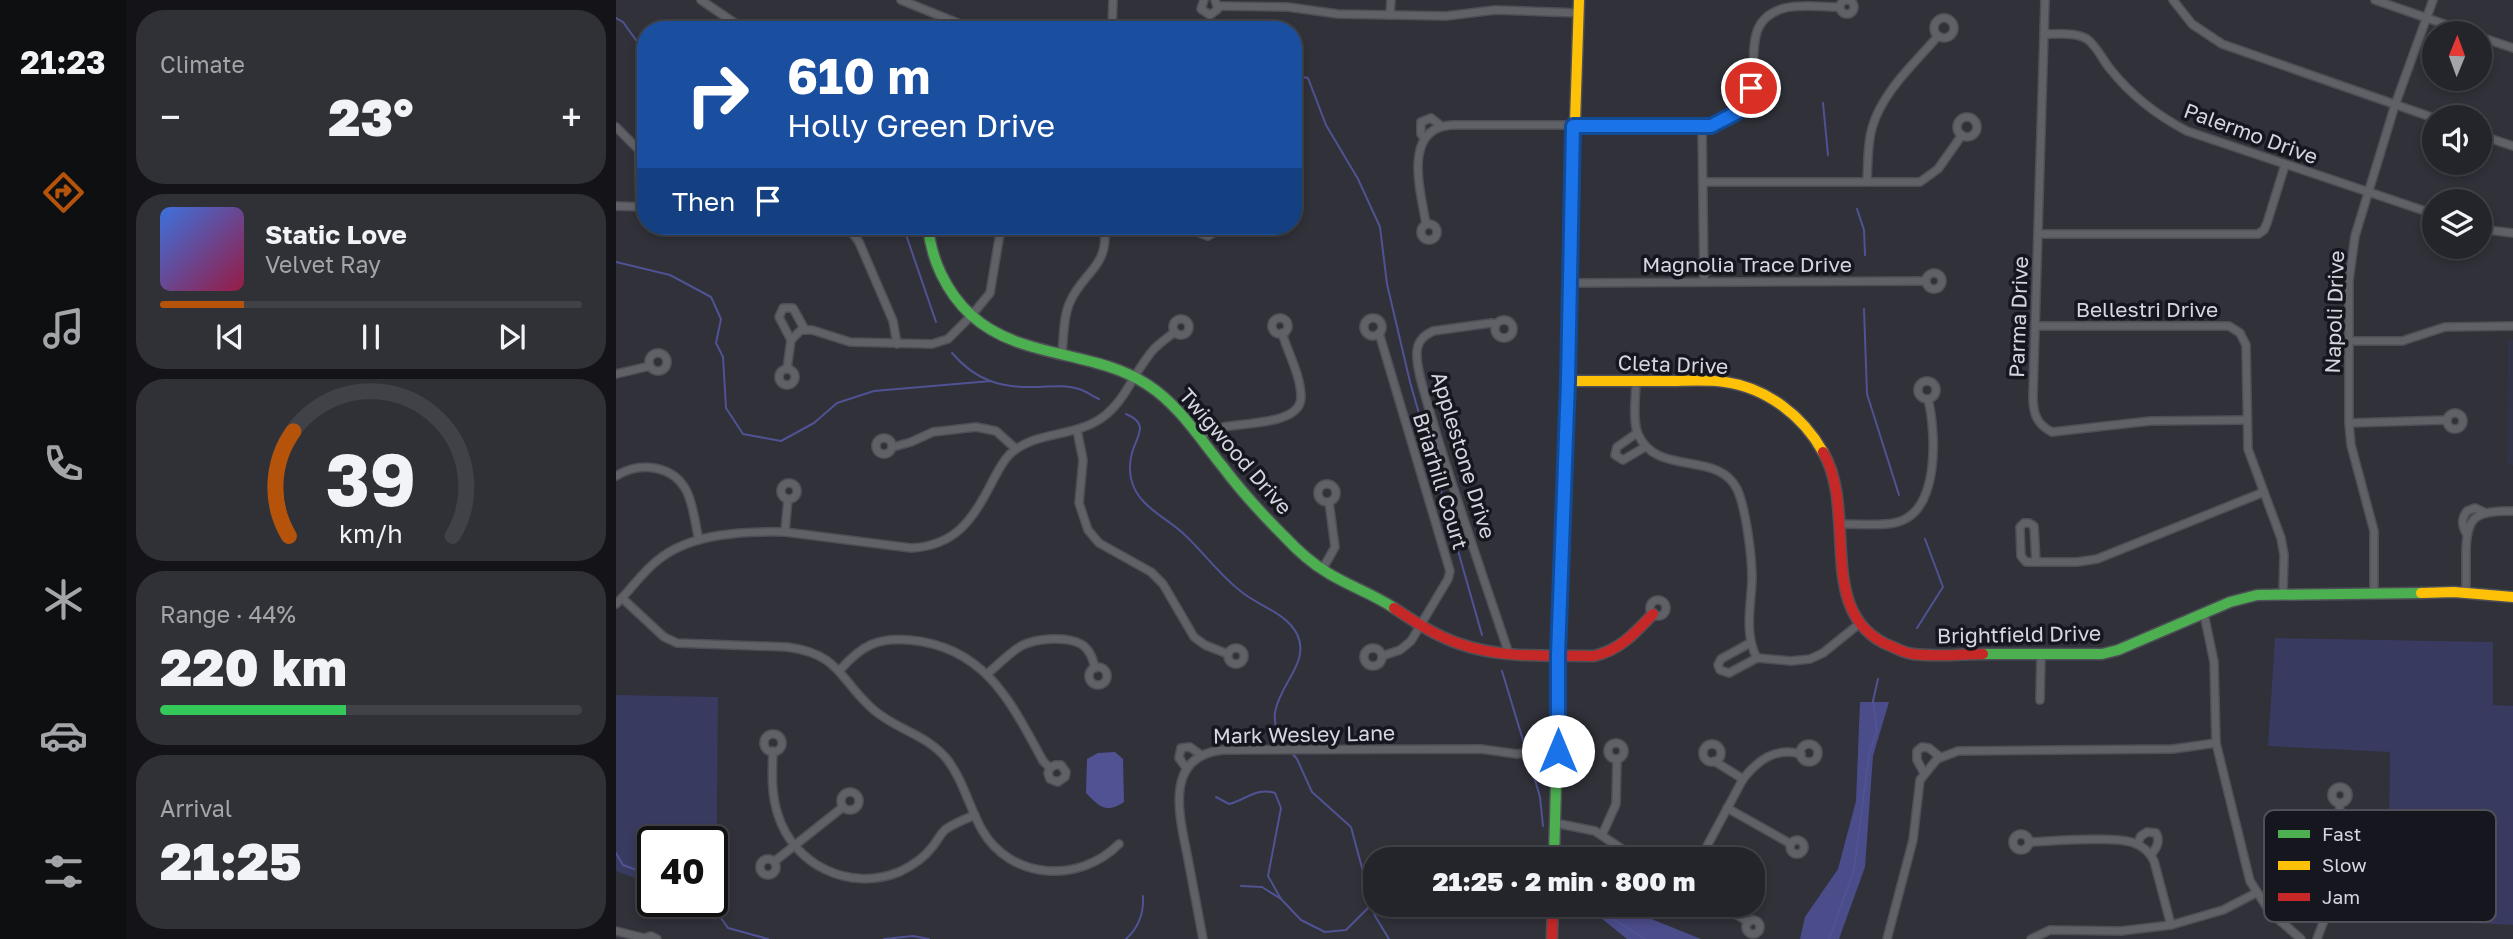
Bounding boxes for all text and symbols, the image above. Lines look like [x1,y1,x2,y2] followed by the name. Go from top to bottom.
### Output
[2422,21,2492,91] north arrow
[2422,21,2492,259] map controls
[20,43,106,81] text: 21:23
[787,46,930,105] text: 610 m
[672,49,763,140] icon: right
[160,50,245,78] text: Climate
[1721,58,1781,118] pin
[1732,69,1770,107] icon: arrive
[328,85,414,147] text: 23°
[160,94,181,139] text: −
[561,94,582,139] text: +
[2180,97,2322,169] street label: Palermo Drive
[2422,105,2492,175] button: sound
[787,106,1055,144] text: Holly Green Drive
[39,168,88,217] icon: directions
[749,182,787,220] icon: arrive
[672,186,735,217] text: Then
[2422,189,2492,259] button: layers
[265,219,407,250] text: Static Love
[265,250,381,278] text: Velvet Ray
[2319,250,2349,374] street label: Napoli Drive
[1642,251,1852,277] street label: Magnolia Trace Drive
[2003,256,2033,378] street label: Parma Drive
[2076,296,2218,322] street label: Bellestri Drive
[39,304,88,353] icon: music
[211,318,249,356] icon: previous
[352,318,390,356] icon: pause
[493,318,531,356] icon: next
[1617,349,1729,379] street label: Cleta Drive
[1426,368,1502,542] street label: Applestone Drive
[1174,383,1298,519] street label: Twigwood Drive
[1408,409,1474,553] street label: Briarhill Court
[326,435,416,522] text: 39
[39,439,88,488] icon: phone
[339,517,403,548] text: km/h
[39,575,88,624] icon: climate
[160,600,296,628] text: Range · 44%
[1937,620,2101,648] street label: Brightfield Drive
[160,635,347,697] text: 220 km
[39,711,88,760] icon: car
[1521,714,1595,788] position arrow
[1213,719,1395,749] street label: Mark Wesley Lane
[160,794,232,822] text: Arrival
[2264,810,2496,922] legend
[2322,822,2361,845] text: Fast
[637,826,728,917] speed limit sign: 40
[160,829,302,891] text: 21:25
[39,847,88,896] icon: filters
[2322,853,2367,876] text: Slow
[1433,866,1696,897] text: 21:25 · 2 min · 800 m
[2322,885,2360,908] text: Jam

